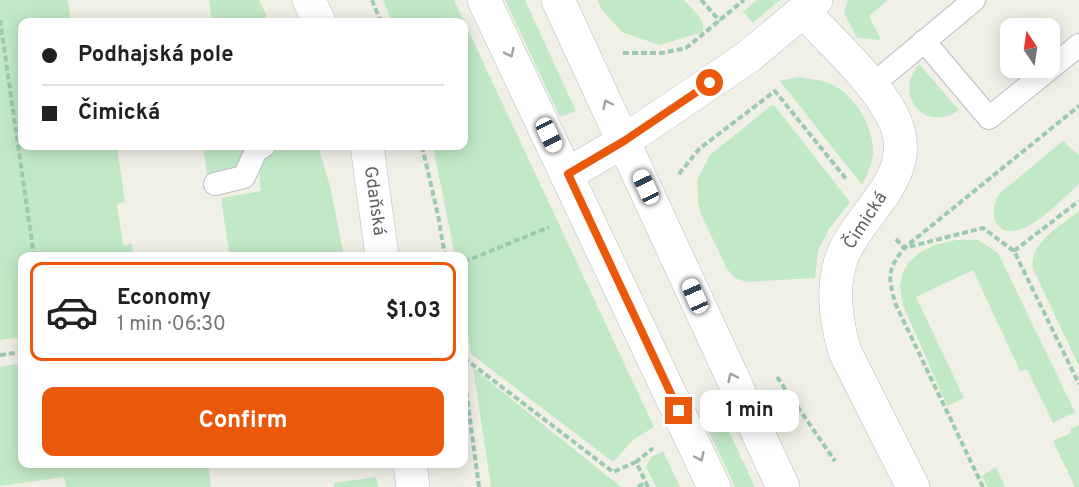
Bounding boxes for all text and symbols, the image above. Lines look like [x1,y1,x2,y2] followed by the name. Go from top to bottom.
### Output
[1000,18,1060,78] north arrow
[1000,18,1060,78] map controls
[78,42,233,69] text: Podhajská pole
[502,46,514,57] one-way arrow
[696,69,723,96] route start
[603,99,615,110] one-way arrow
[78,100,160,127] text: Čimická
[533,115,565,155] car
[358,165,390,237] street label: Gdaňská
[630,167,662,207] car
[837,187,893,254] street label: Čimická
[679,276,711,316] car
[45,285,99,339] icon: car
[117,285,211,312] text: Economy
[386,298,441,325] text: $1.03
[117,312,226,338] text: 1 min · 06:30
[727,372,739,383] one-way arrow
[42,387,444,456] button: Confirm
[700,390,799,432] callout: 1 min
[665,397,692,424] route end
[725,398,774,424] text: 1 min
[693,451,705,462] one-way arrow

